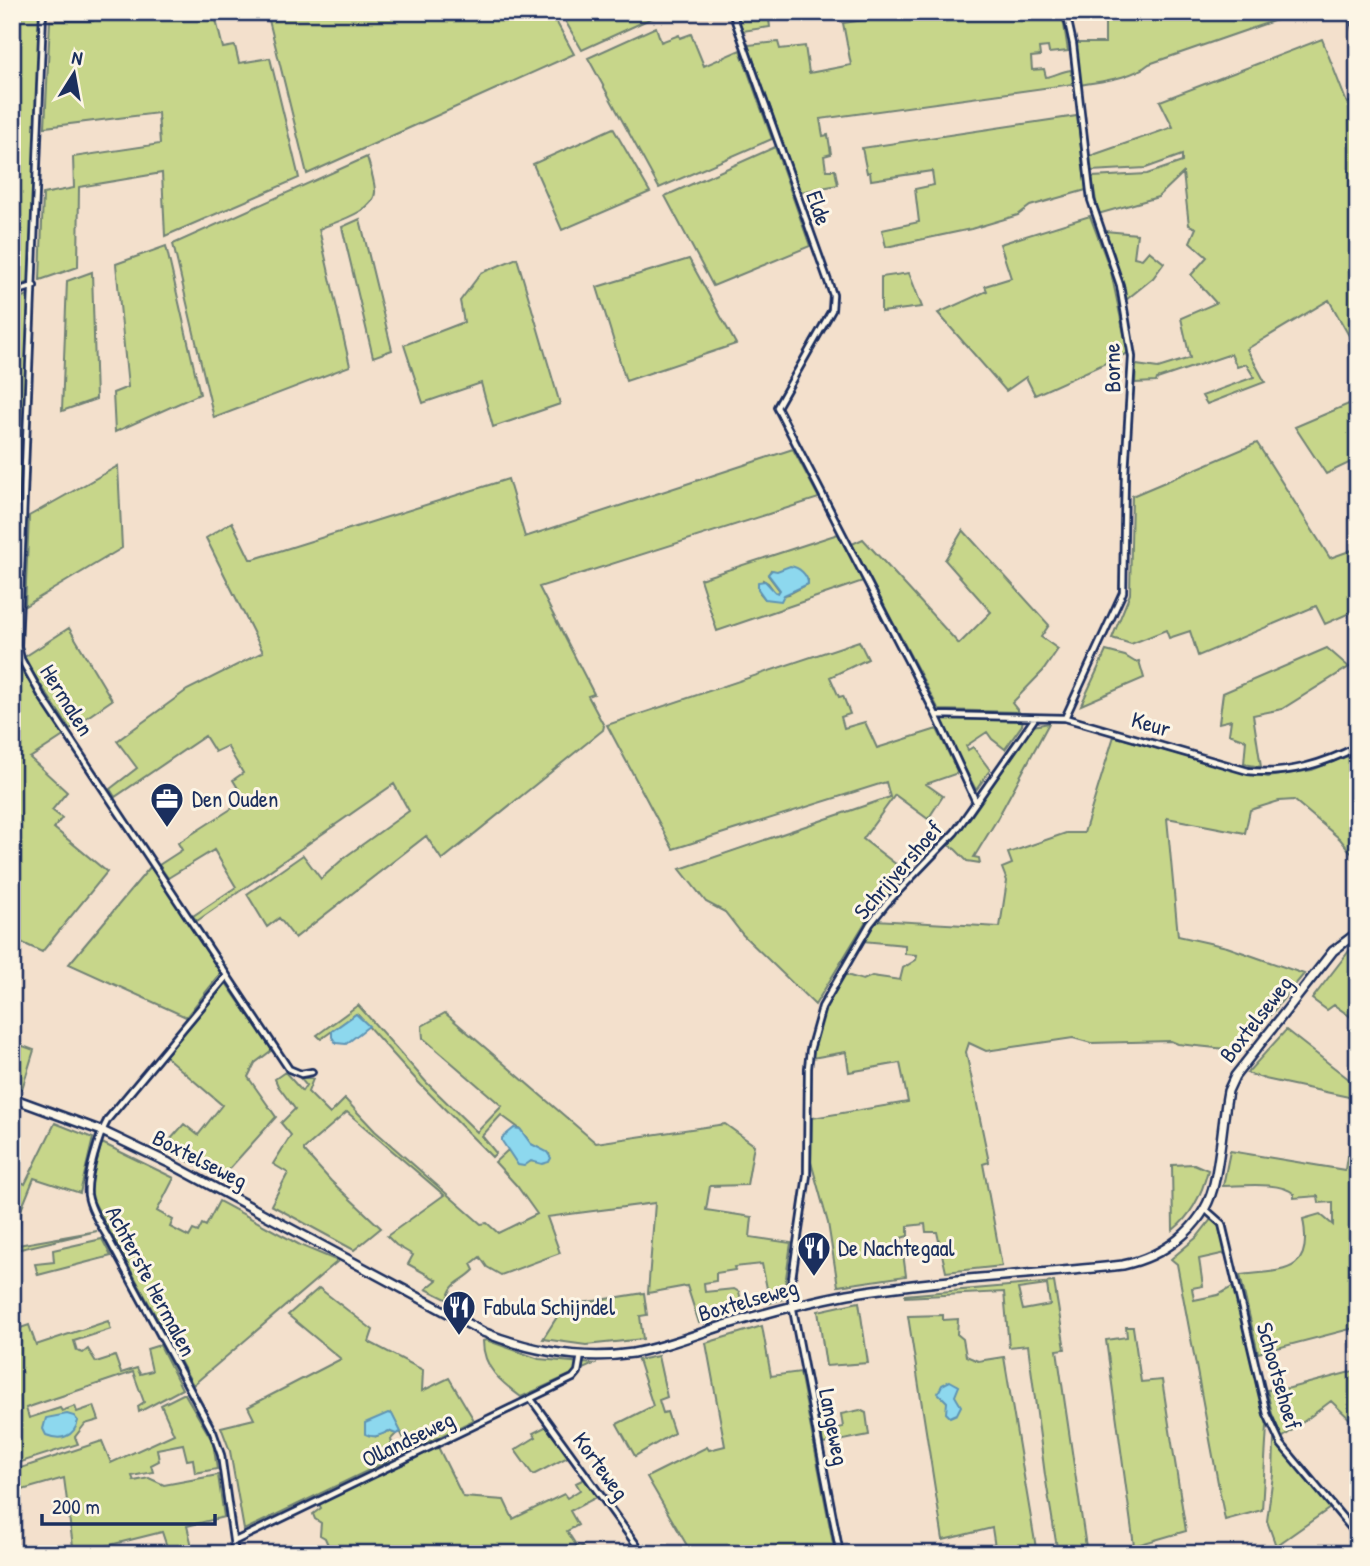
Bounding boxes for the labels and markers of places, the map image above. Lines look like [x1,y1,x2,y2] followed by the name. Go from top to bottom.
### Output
[148,780,186,829] office icon: Den Ouden
[192,783,278,814] place label: Den Ouden
[795,1229,833,1278] restaurant icon: De Nachtegaal
[838,1232,956,1263] place label: De Nachtegaal
[440,1288,478,1337] restaurant icon: Fabula Schijndel
[483,1291,616,1322] place label: Fabula Schijndel

